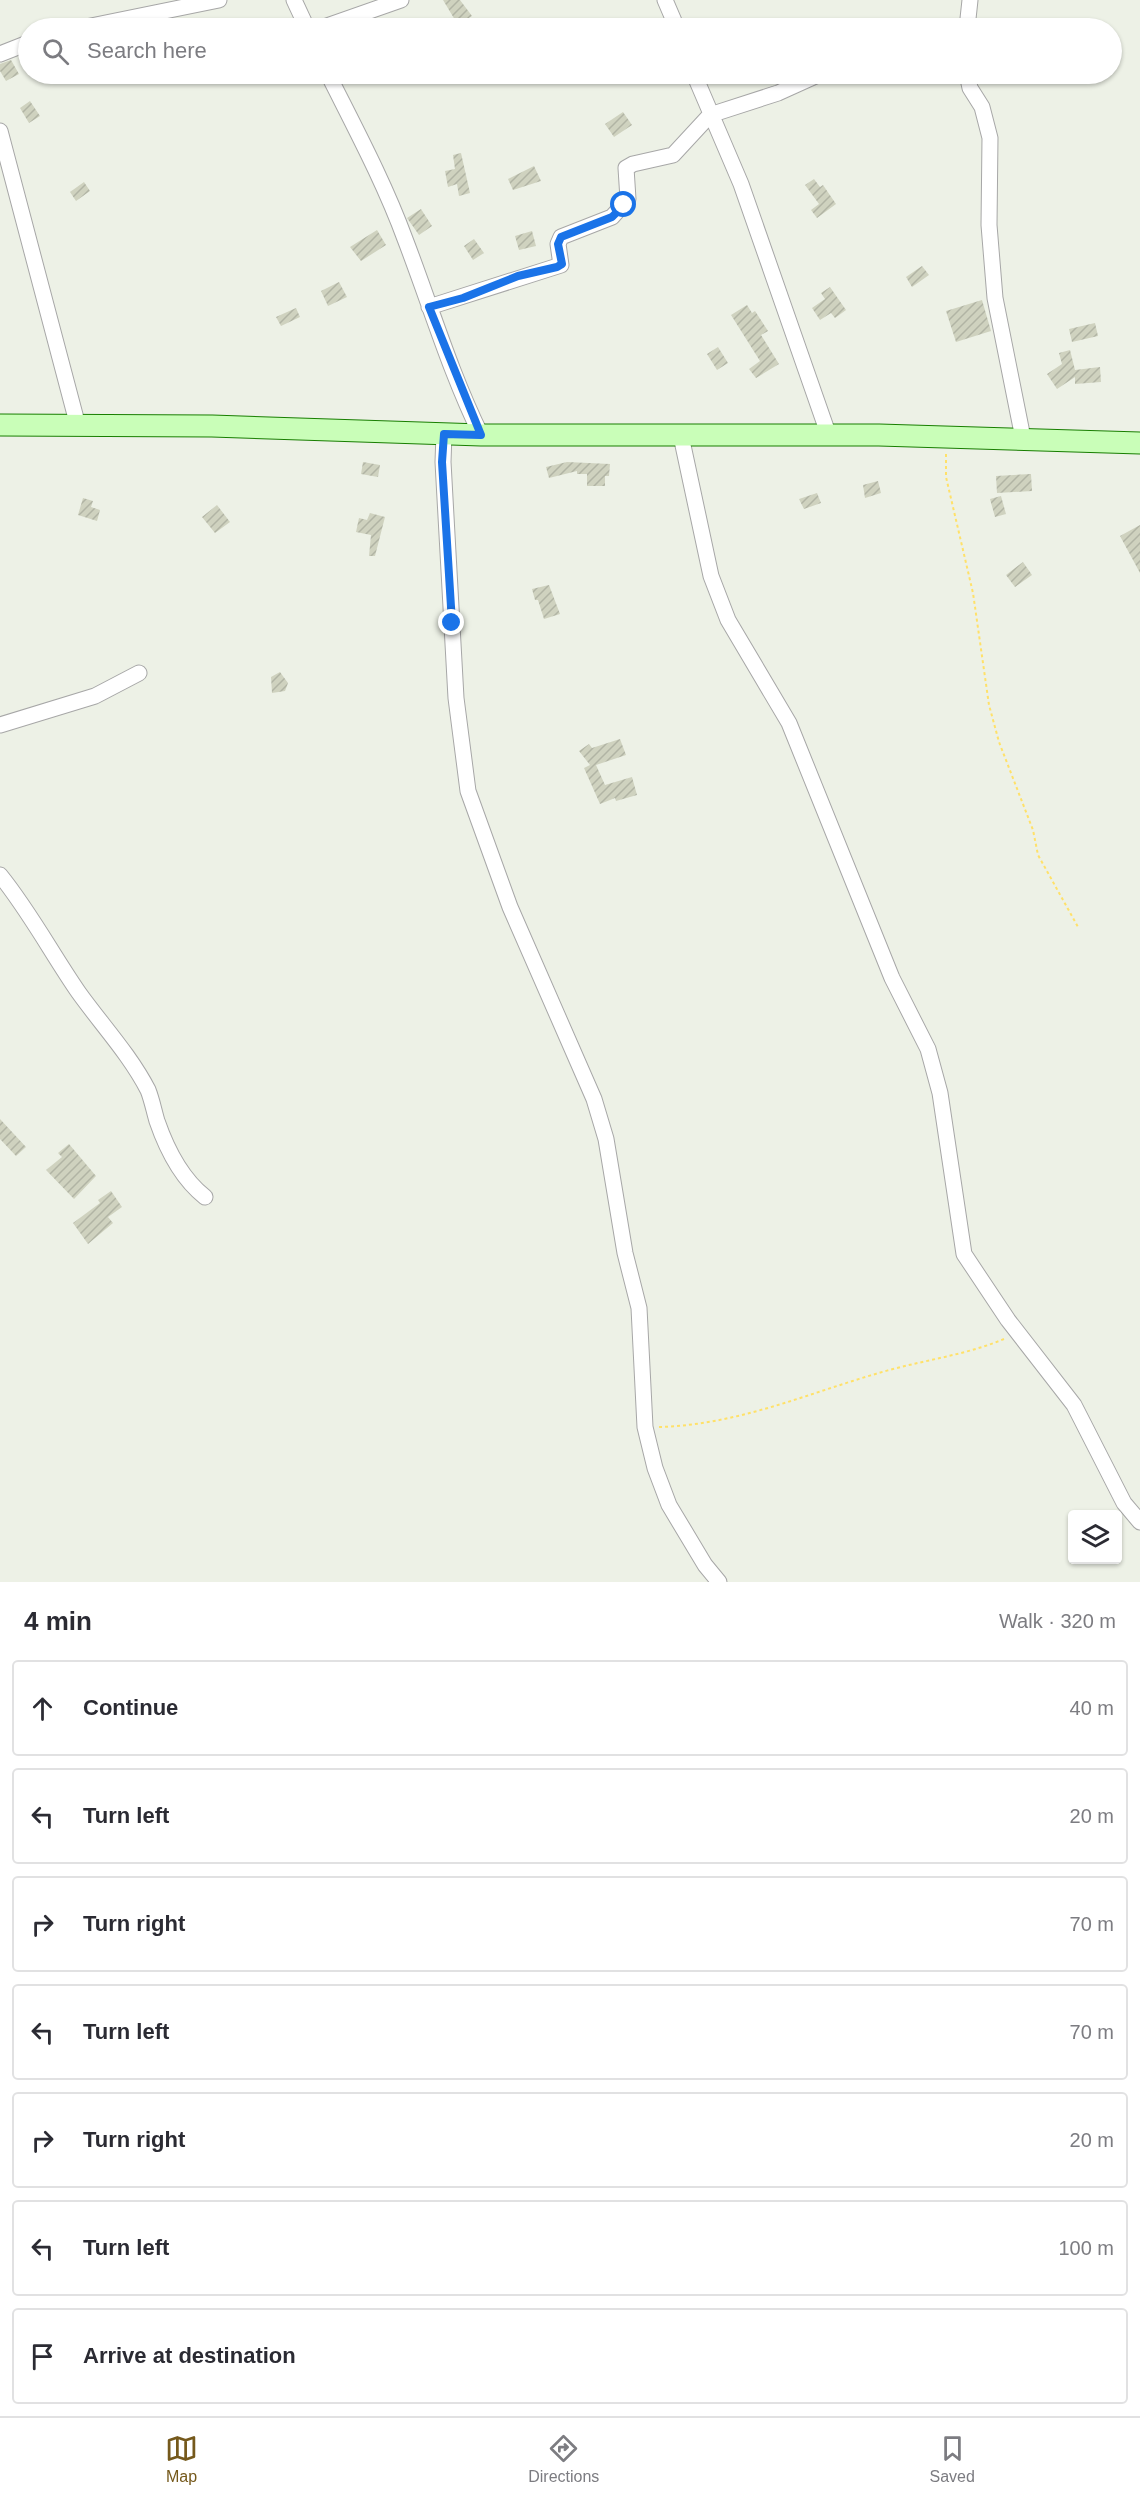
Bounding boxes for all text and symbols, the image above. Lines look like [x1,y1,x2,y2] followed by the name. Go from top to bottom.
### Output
[18,18,1122,84] search box
[39,35,72,68] icon: search
[87,38,207,63] text: Search here
[610,191,636,217] route start
[438,609,464,635] route end
[1068,1510,1122,1564] map controls
[1068,1510,1122,1564] button: layers
[24,1606,92,1636] text: 4 min
[999,1610,1116,1632] text: Walk · 320 m
[26,1692,59,1725] icon: ahead
[83,1695,178,1720] text: Continue
[1070,1697,1114,1719] text: 40 m
[26,1800,59,1833] icon: left
[83,1803,169,1828] text: Turn left
[1070,1805,1114,1827] text: 20 m
[26,1908,59,1941] icon: right
[83,1911,185,1936] text: Turn right
[1070,1913,1114,1935] text: 70 m
[26,2016,59,2049] icon: left
[83,2019,169,2044] text: Turn left
[1070,2021,1114,2043] text: 70 m
[26,2124,59,2157] icon: right
[83,2127,185,2152] text: Turn right
[1070,2129,1114,2151] text: 20 m
[26,2232,59,2265] icon: left
[83,2235,169,2260] text: Turn left
[1058,2237,1114,2259] text: 100 m
[26,2340,59,2373] icon: arrive
[83,2343,296,2368] text: Arrive at destination
[165,2432,198,2486] tab: Map
[528,2432,599,2486] tab: Directions
[930,2432,975,2486] tab: Saved

